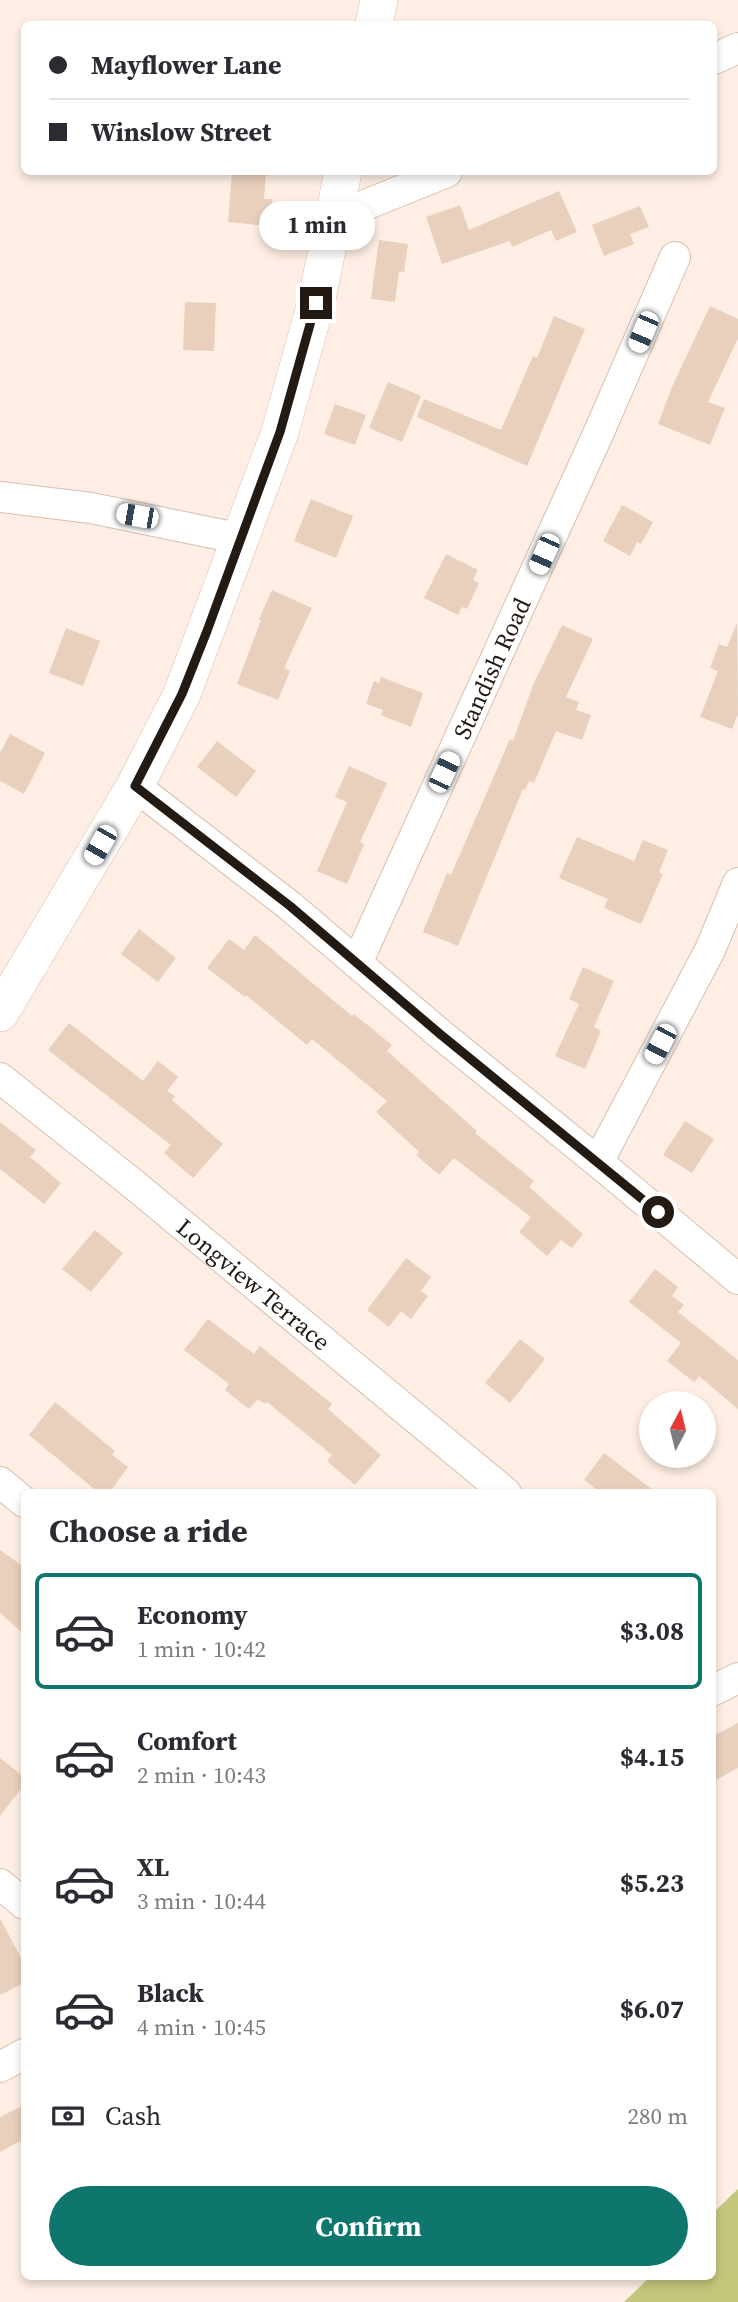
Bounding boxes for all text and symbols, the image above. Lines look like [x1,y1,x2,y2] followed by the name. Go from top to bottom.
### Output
[91,47,282,83] text: Mayflower Lane
[91,114,271,150] text: Winslow Street
[258,202,374,250] callout: 1 min
[287,209,347,241] text: 1 min
[300,287,332,319] route end
[626,309,661,355] car
[115,502,160,530] car
[526,531,563,577] car
[445,592,538,744] street label: Standish Road
[426,749,463,795] car
[81,822,120,868] car
[641,1021,680,1067] car
[642,1196,674,1228] route start
[170,1210,338,1358] street label: Longview Terrace
[639,1391,716,1468] north arrow
[639,1391,716,1468] map controls
[49,1509,248,1553] text: Choose a ride
[137,1597,248,1633] text: Economy
[53,1600,116,1663] icon: car
[620,1613,684,1649] text: $3.08
[137,1633,266,1665] text: 1 min · 10:42
[137,1723,237,1759] text: Comfort
[53,1726,116,1789] icon: car
[620,1739,684,1775] text: $4.15
[137,1759,266,1791] text: 2 min · 10:43
[137,1849,169,1885] text: XL
[53,1852,116,1915] icon: car
[620,1865,684,1901] text: $5.23
[137,1885,266,1917] text: 3 min · 10:44
[137,1975,204,2011] text: Black
[53,1978,116,2041] icon: car
[620,1991,684,2027] text: $6.07
[137,2011,266,2043] text: 4 min · 10:45
[49,2097,87,2135] icon: cash
[105,2098,161,2134] text: Cash
[627,2100,688,2132] text: 280 m
[49,2186,688,2266] button: Confirm

